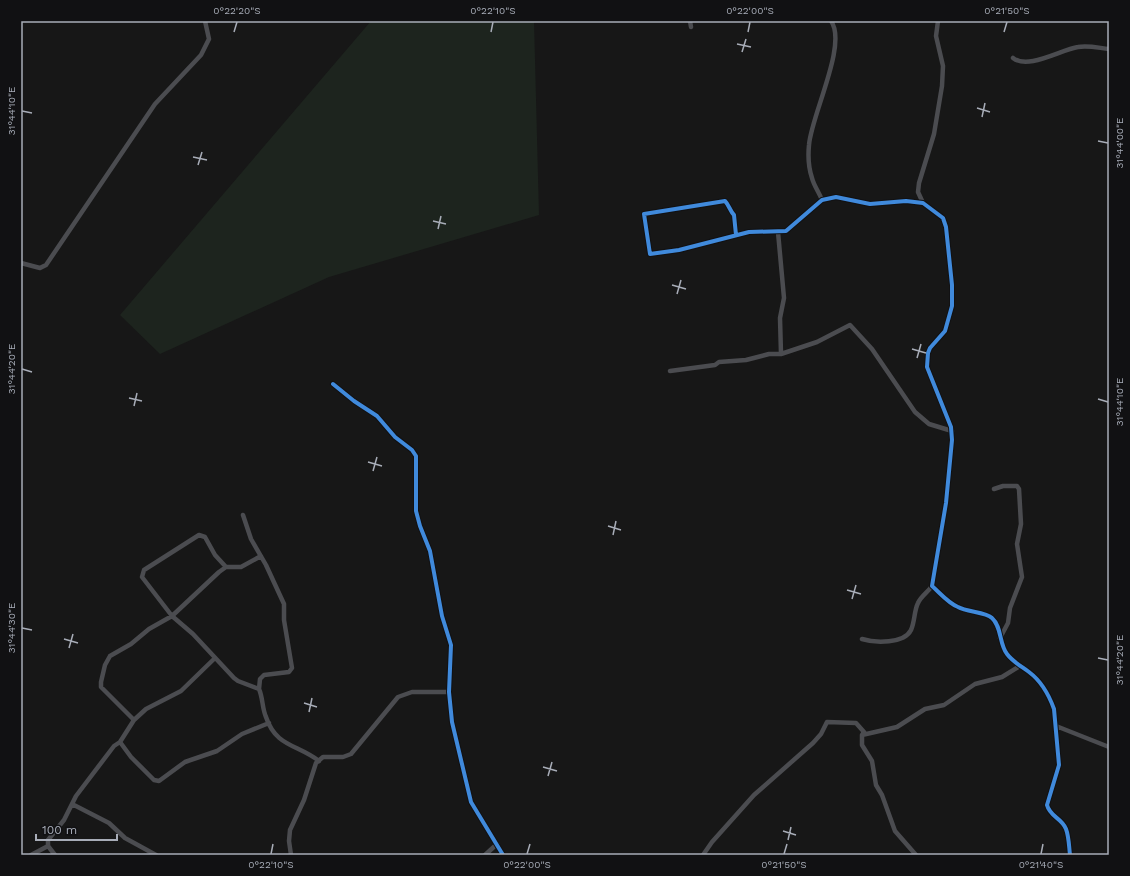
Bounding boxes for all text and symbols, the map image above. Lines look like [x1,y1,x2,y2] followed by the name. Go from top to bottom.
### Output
[213,5,261,16] text: 0°22'20"S
[470,5,516,16] text: 0°22'10"S
[726,5,774,16] text: 0°22'00"S
[984,5,1030,16] text: 0°21'50"S
[6,87,17,135] text: 31°44'10"E
[1114,118,1125,169] text: 31°44'00"E
[6,344,17,394] text: 31°44'20"E
[1114,378,1125,426] text: 31°44'10"E
[6,603,17,653] text: 31°44'30"E
[1114,635,1125,685] text: 31°44'20"E
[36,816,117,842] scale bar
[42,823,77,837] text: 100 m
[248,859,294,870] text: 0°22'10"S
[503,859,551,870] text: 0°22'00"S
[761,859,807,870] text: 0°21'50"S
[1019,859,1063,870] text: 0°21'40"S

